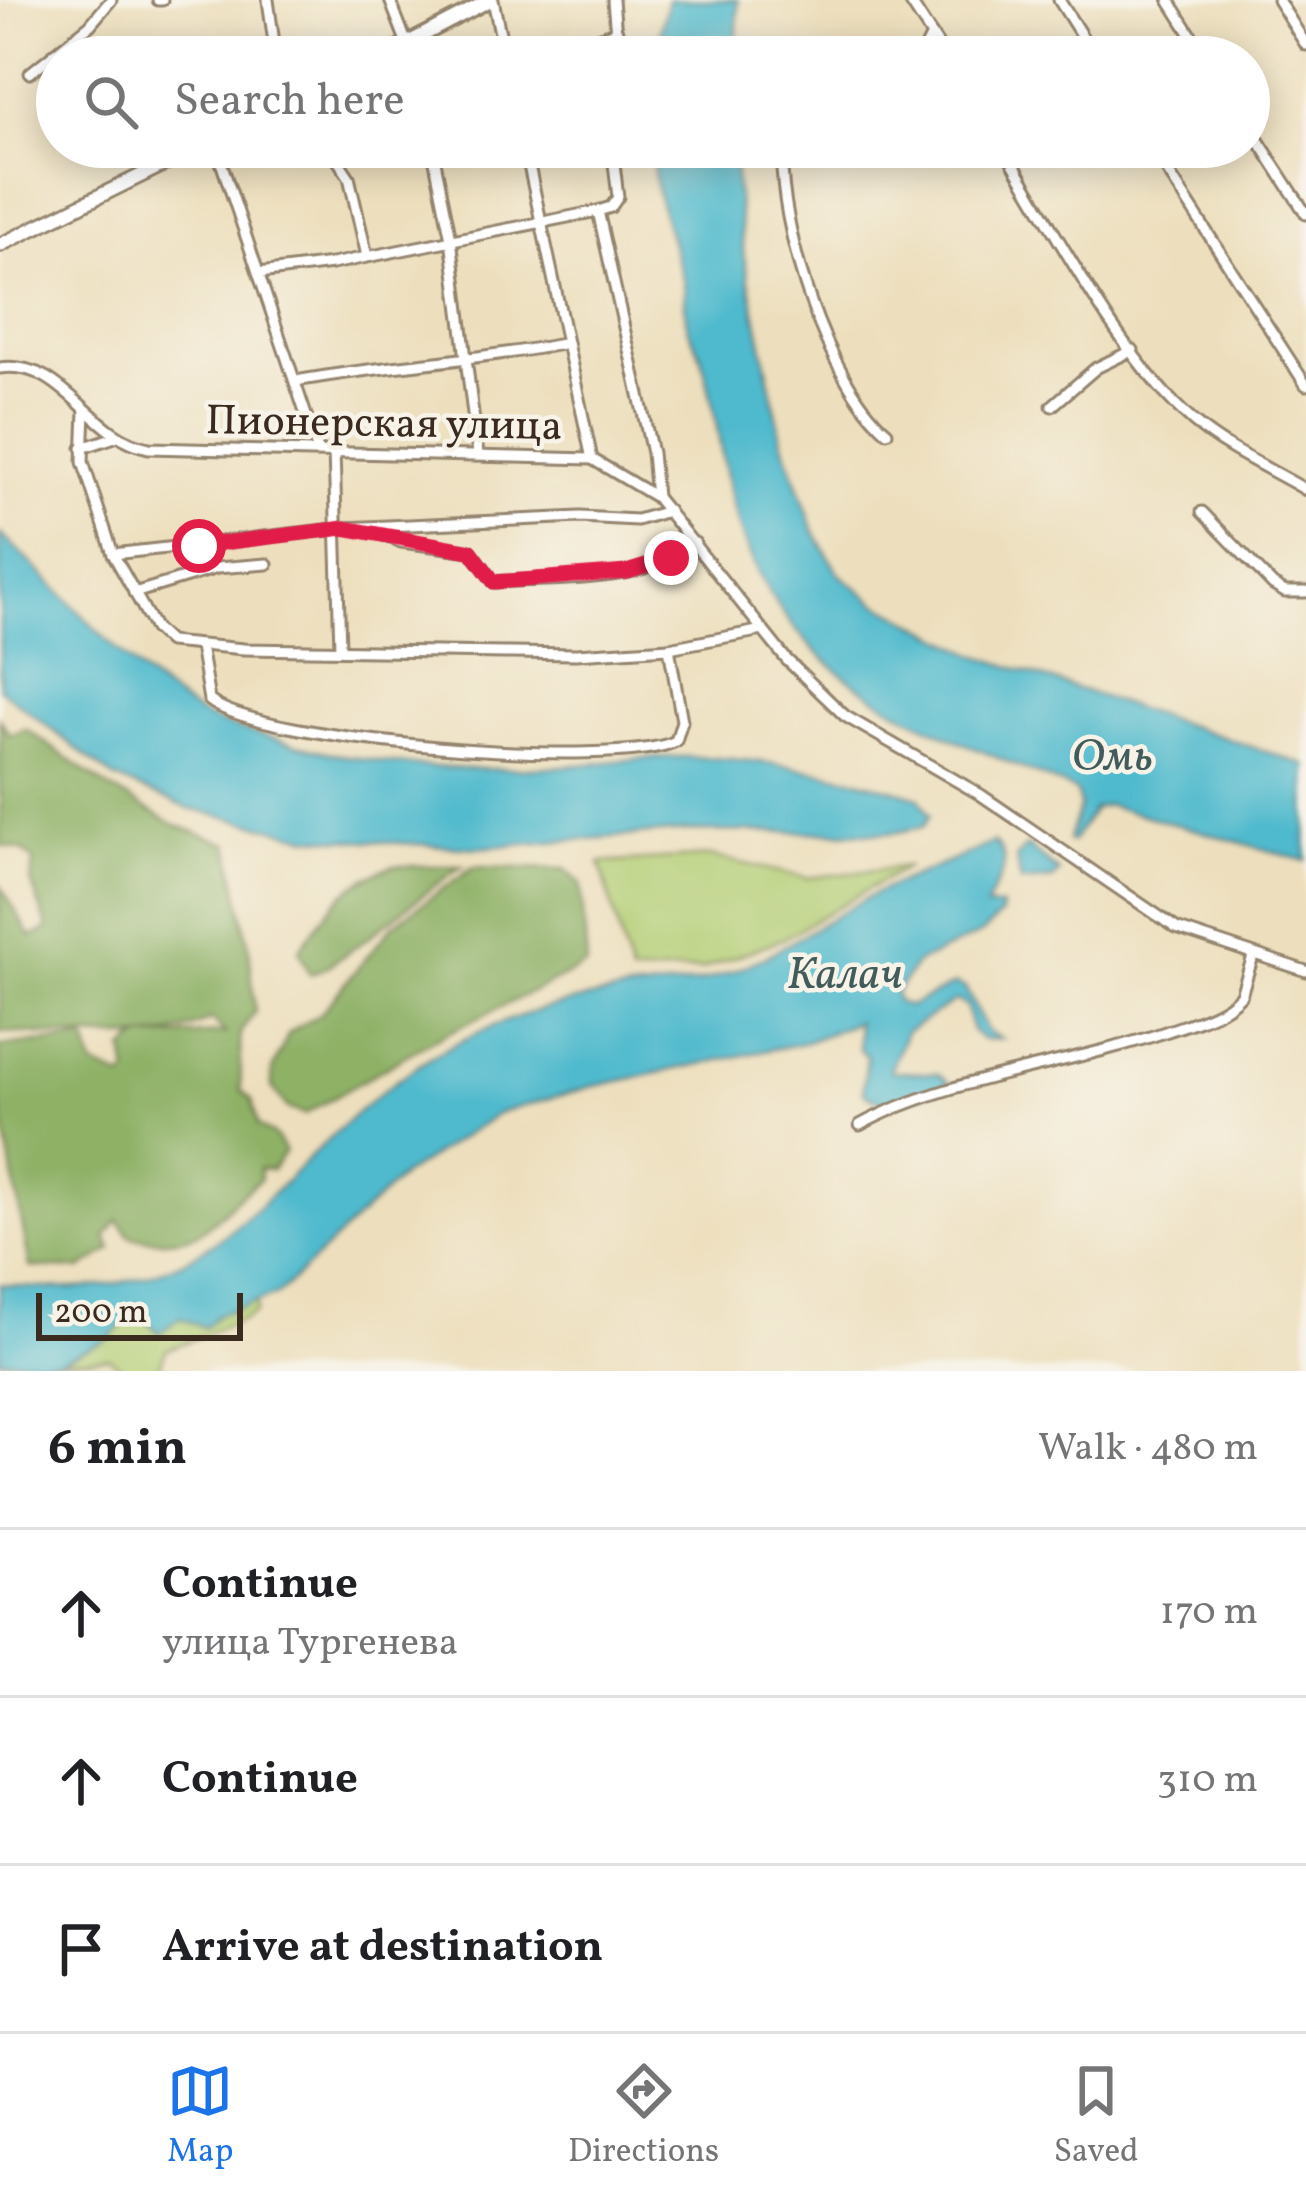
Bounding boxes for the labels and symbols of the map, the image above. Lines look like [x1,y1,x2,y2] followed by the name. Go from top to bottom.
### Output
[205,393,563,458] street label: Пионерская улица
[172,519,226,573] route start
[644,531,698,585] route end
[1071,727,1153,790] water label: Омь
[787,945,903,1008] water label: Калач
[36,1287,243,1340] scale bar

